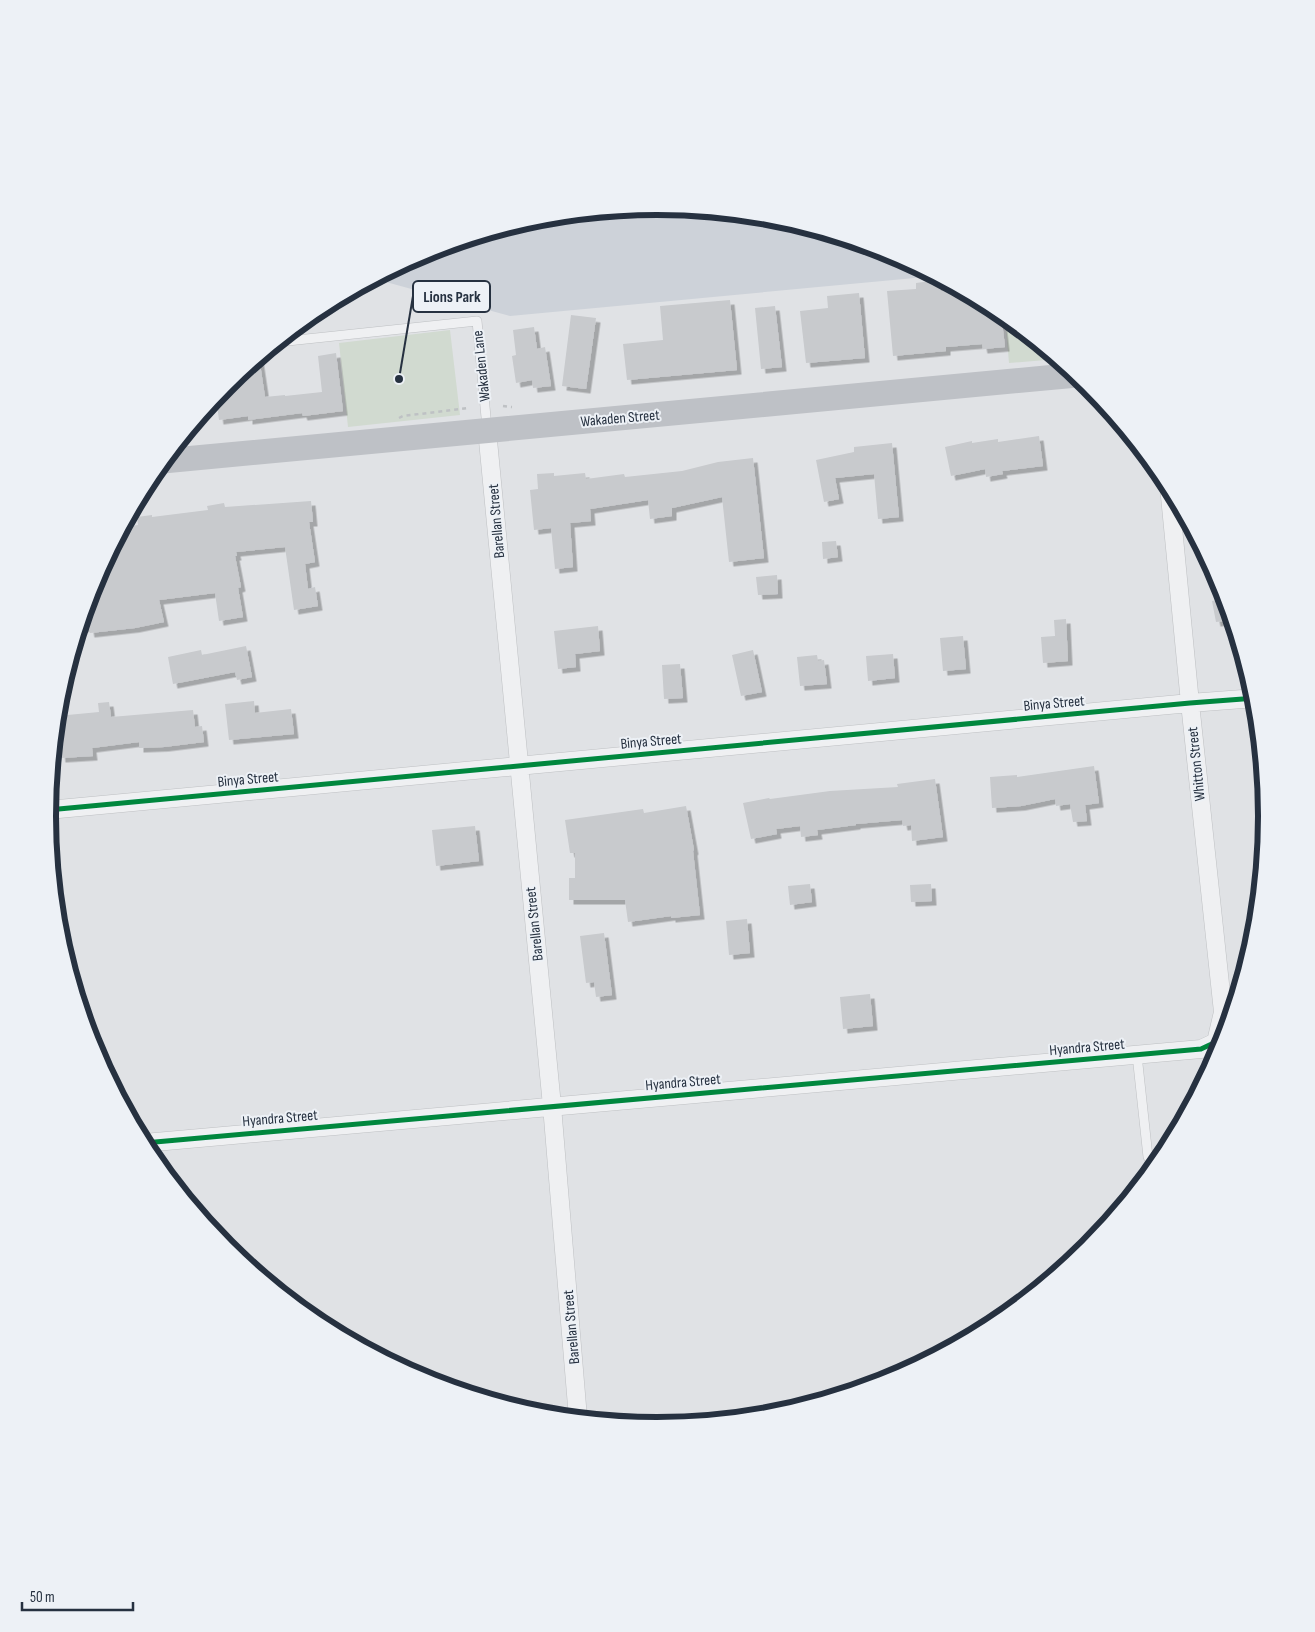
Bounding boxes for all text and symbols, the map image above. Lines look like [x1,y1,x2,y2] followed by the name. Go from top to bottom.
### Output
[413,281,490,312] callout: Lions Park
[423,288,481,307] text: Lions Park
[468,329,495,403] street label: Wakaden Lane
[580,406,661,431] street label: Wakaden Street
[484,483,509,559] street label: Barellan Street
[1023,691,1086,716] street label: Binya Street
[1183,725,1210,802] street label: Whitton Street
[620,729,683,754] street label: Binya Street
[217,767,280,792] street label: Binya Street
[521,886,548,962] street label: Barellan Street
[1049,1035,1126,1060] street label: Hyandra Street
[645,1070,722,1095] street label: Hyandra Street
[242,1106,319,1131] street label: Hyandra Street
[559,1289,584,1365] street label: Barellan Street
[22,1580,134,1612] scale bar
[30,1588,55,1607] text: 50 m

